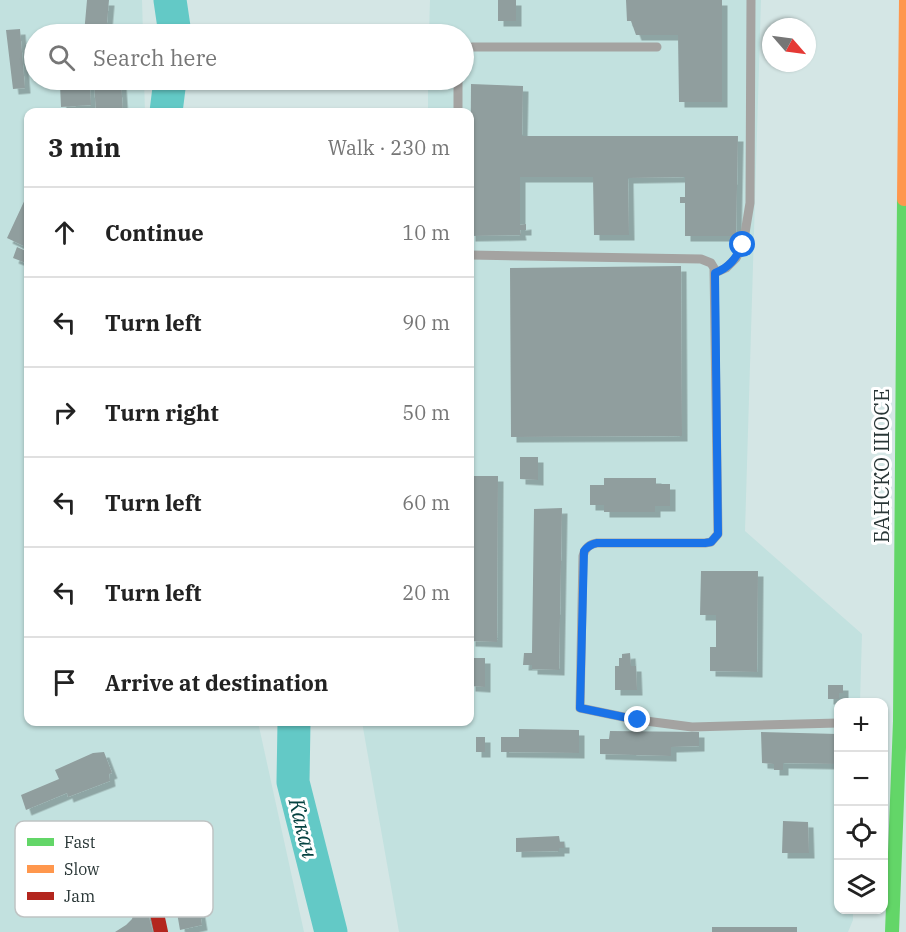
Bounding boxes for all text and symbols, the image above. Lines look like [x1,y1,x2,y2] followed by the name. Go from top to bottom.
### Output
[762,18,816,72] north arrow
[24,24,474,90] search box
[45,41,78,74] icon: search
[93,43,217,72] text: Search here
[48,130,121,164] text: 3 min
[328,134,450,161] text: Walk · 230 m
[48,216,81,249] icon: ahead
[105,218,204,247] text: Continue
[402,219,450,246] text: 10 m
[729,231,755,257] route start
[48,306,81,339] icon: left
[105,308,201,337] text: Turn left
[402,309,450,336] text: 90 m
[867,389,895,543] street label: БАНСКО ШОСЕ
[48,396,81,429] icon: right
[105,398,219,427] text: Turn right
[402,399,450,426] text: 50 m
[48,486,81,519] icon: left
[105,488,201,517] text: Turn left
[402,489,450,516] text: 60 m
[48,576,81,609] icon: left
[105,578,201,607] text: Turn left
[402,579,450,606] text: 20 m
[48,666,81,699] icon: arrive
[105,668,328,697] text: Arrive at destination
[834,698,888,914] map controls
[834,698,888,752] button: +
[624,706,650,732] route end
[834,752,888,806] button: −
[282,794,326,861] water label: Какач
[834,806,888,860] button: locate
[15,821,213,917] legend
[64,832,96,852] text: Fast
[64,859,100,879] text: Slow
[834,860,888,914] button: layers
[64,886,95,906] text: Jam

